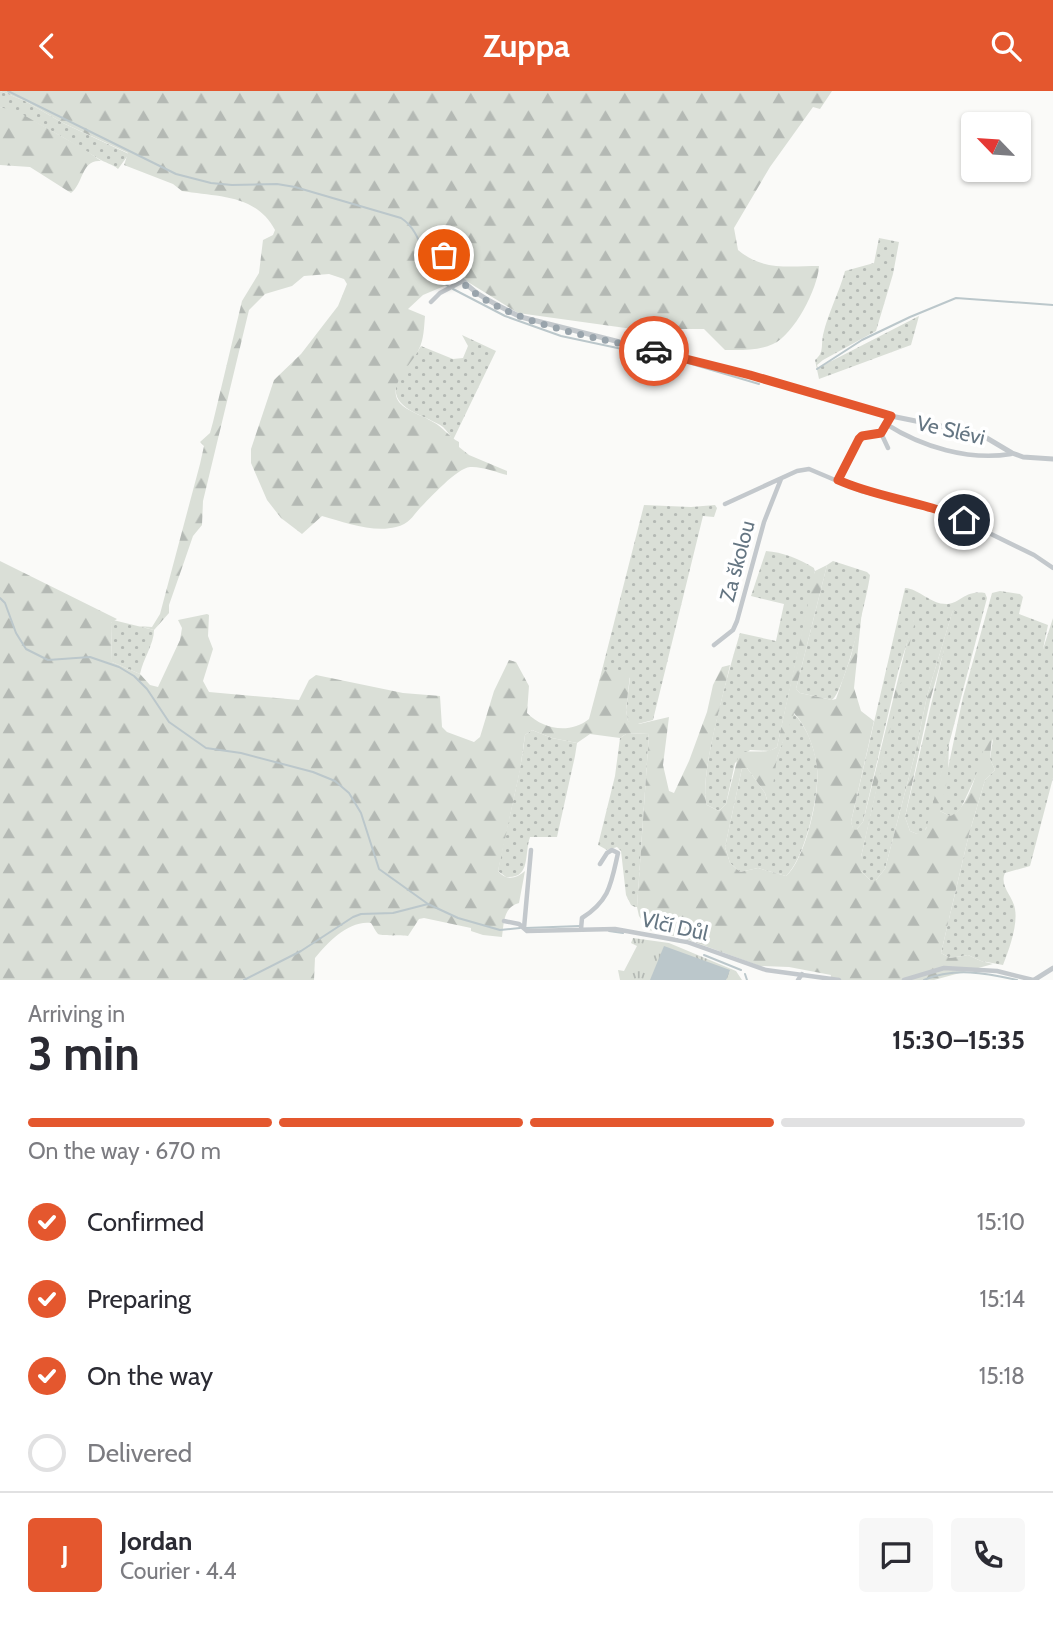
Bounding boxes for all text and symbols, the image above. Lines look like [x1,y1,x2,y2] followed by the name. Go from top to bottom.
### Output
[483,26,570,65] text: Zuppa
[28,27,66,65] icon: back
[987,27,1025,65] icon: search
[961,112,1031,182] north arrow
[961,112,1031,182] map controls
[414,225,474,285] pin
[425,236,463,274] icon: bag
[619,316,689,386] courier
[635,332,673,370] icon: car
[914,410,988,450] street label: Ve Slévi
[934,490,994,550] pin
[945,501,983,539] icon: home
[714,518,760,604] street label: Za školou
[639,906,711,946] street label: Vlčí Důl
[28,1000,125,1028] text: Arriving in
[892,1024,1025,1056] text: 15:30–15:35
[28,1026,140,1082] text: 3 min
[28,1137,221,1165] text: On the way · 670 m
[28,1203,66,1241] icon: check
[87,1206,204,1238] text: Confirmed
[977,1208,1025,1236] text: 15:10
[28,1280,66,1318] icon: check
[87,1283,191,1315] text: Preparing
[979,1285,1025,1313] text: 15:14
[28,1357,66,1395] icon: check
[87,1360,213,1392] text: On the way
[979,1362,1025,1390] text: 15:18
[87,1437,192,1469] text: Delivered
[859,1518,933,1592] button: chat
[951,1518,1025,1592] button: phone
[120,1525,192,1557] text: Jordan
[61,1539,69,1571] text: J
[120,1557,237,1585] text: Courier · 4.4

